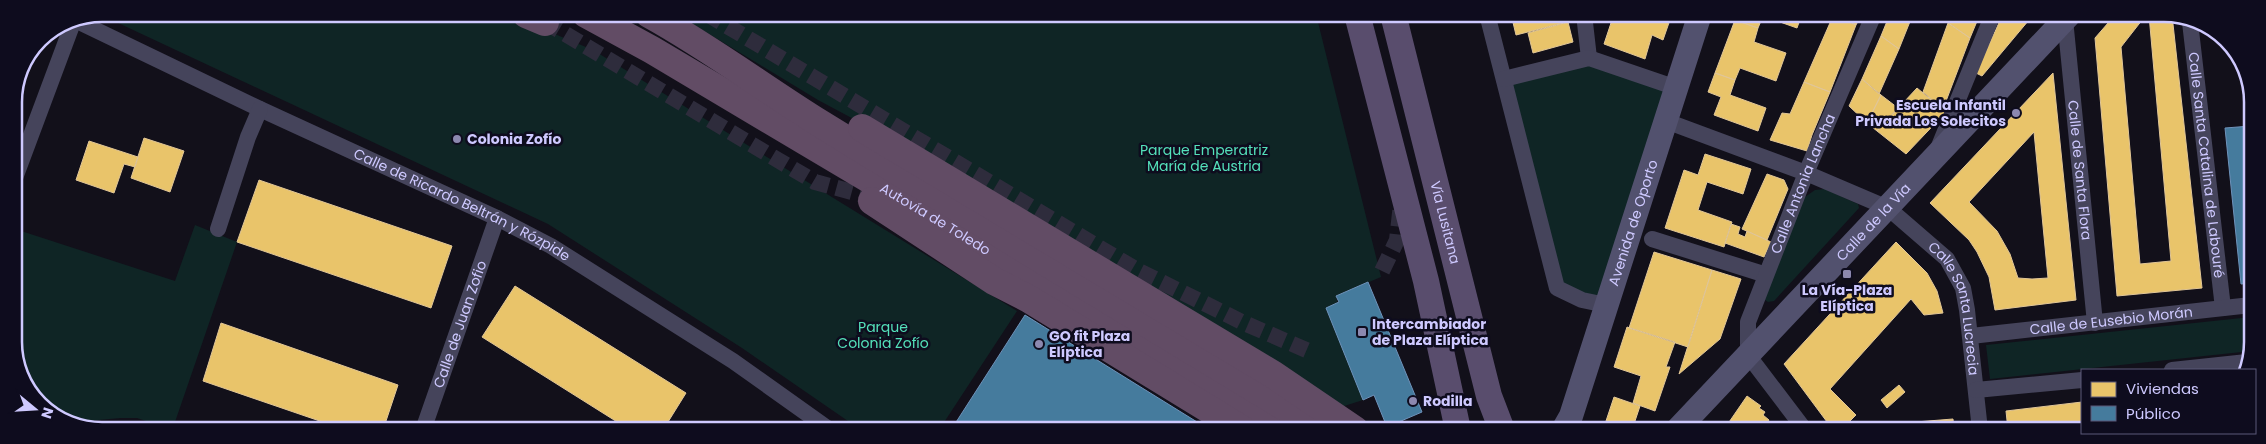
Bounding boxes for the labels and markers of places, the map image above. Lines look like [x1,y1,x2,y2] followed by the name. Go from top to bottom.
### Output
[1855,95,2006,131] place label: Escuela Infantil Privada Los Solecitos
[2010,107,2022,119] marker: Escuela Infantil Privada Los Solecitos
[467,129,561,149] place label: Colonia Zofío
[451,133,463,145] marker: Colonia Zofío
[1841,268,1853,280] marker: La Vía-Plaza Elíptica
[1802,280,1892,316] place label: La Vía-Plaza Elíptica
[1372,314,1488,350] place label: Intercambiador de Plaza Elíptica
[1049,326,1130,362] place label: GO fit Plaza Elíptica
[1356,326,1368,338] marker: Intercambiador de Plaza Elíptica
[1033,338,1045,350] marker: GO fit Plaza Elíptica
[1423,391,1472,411] place label: Rodilla
[1407,395,1419,407] marker: Rodilla

